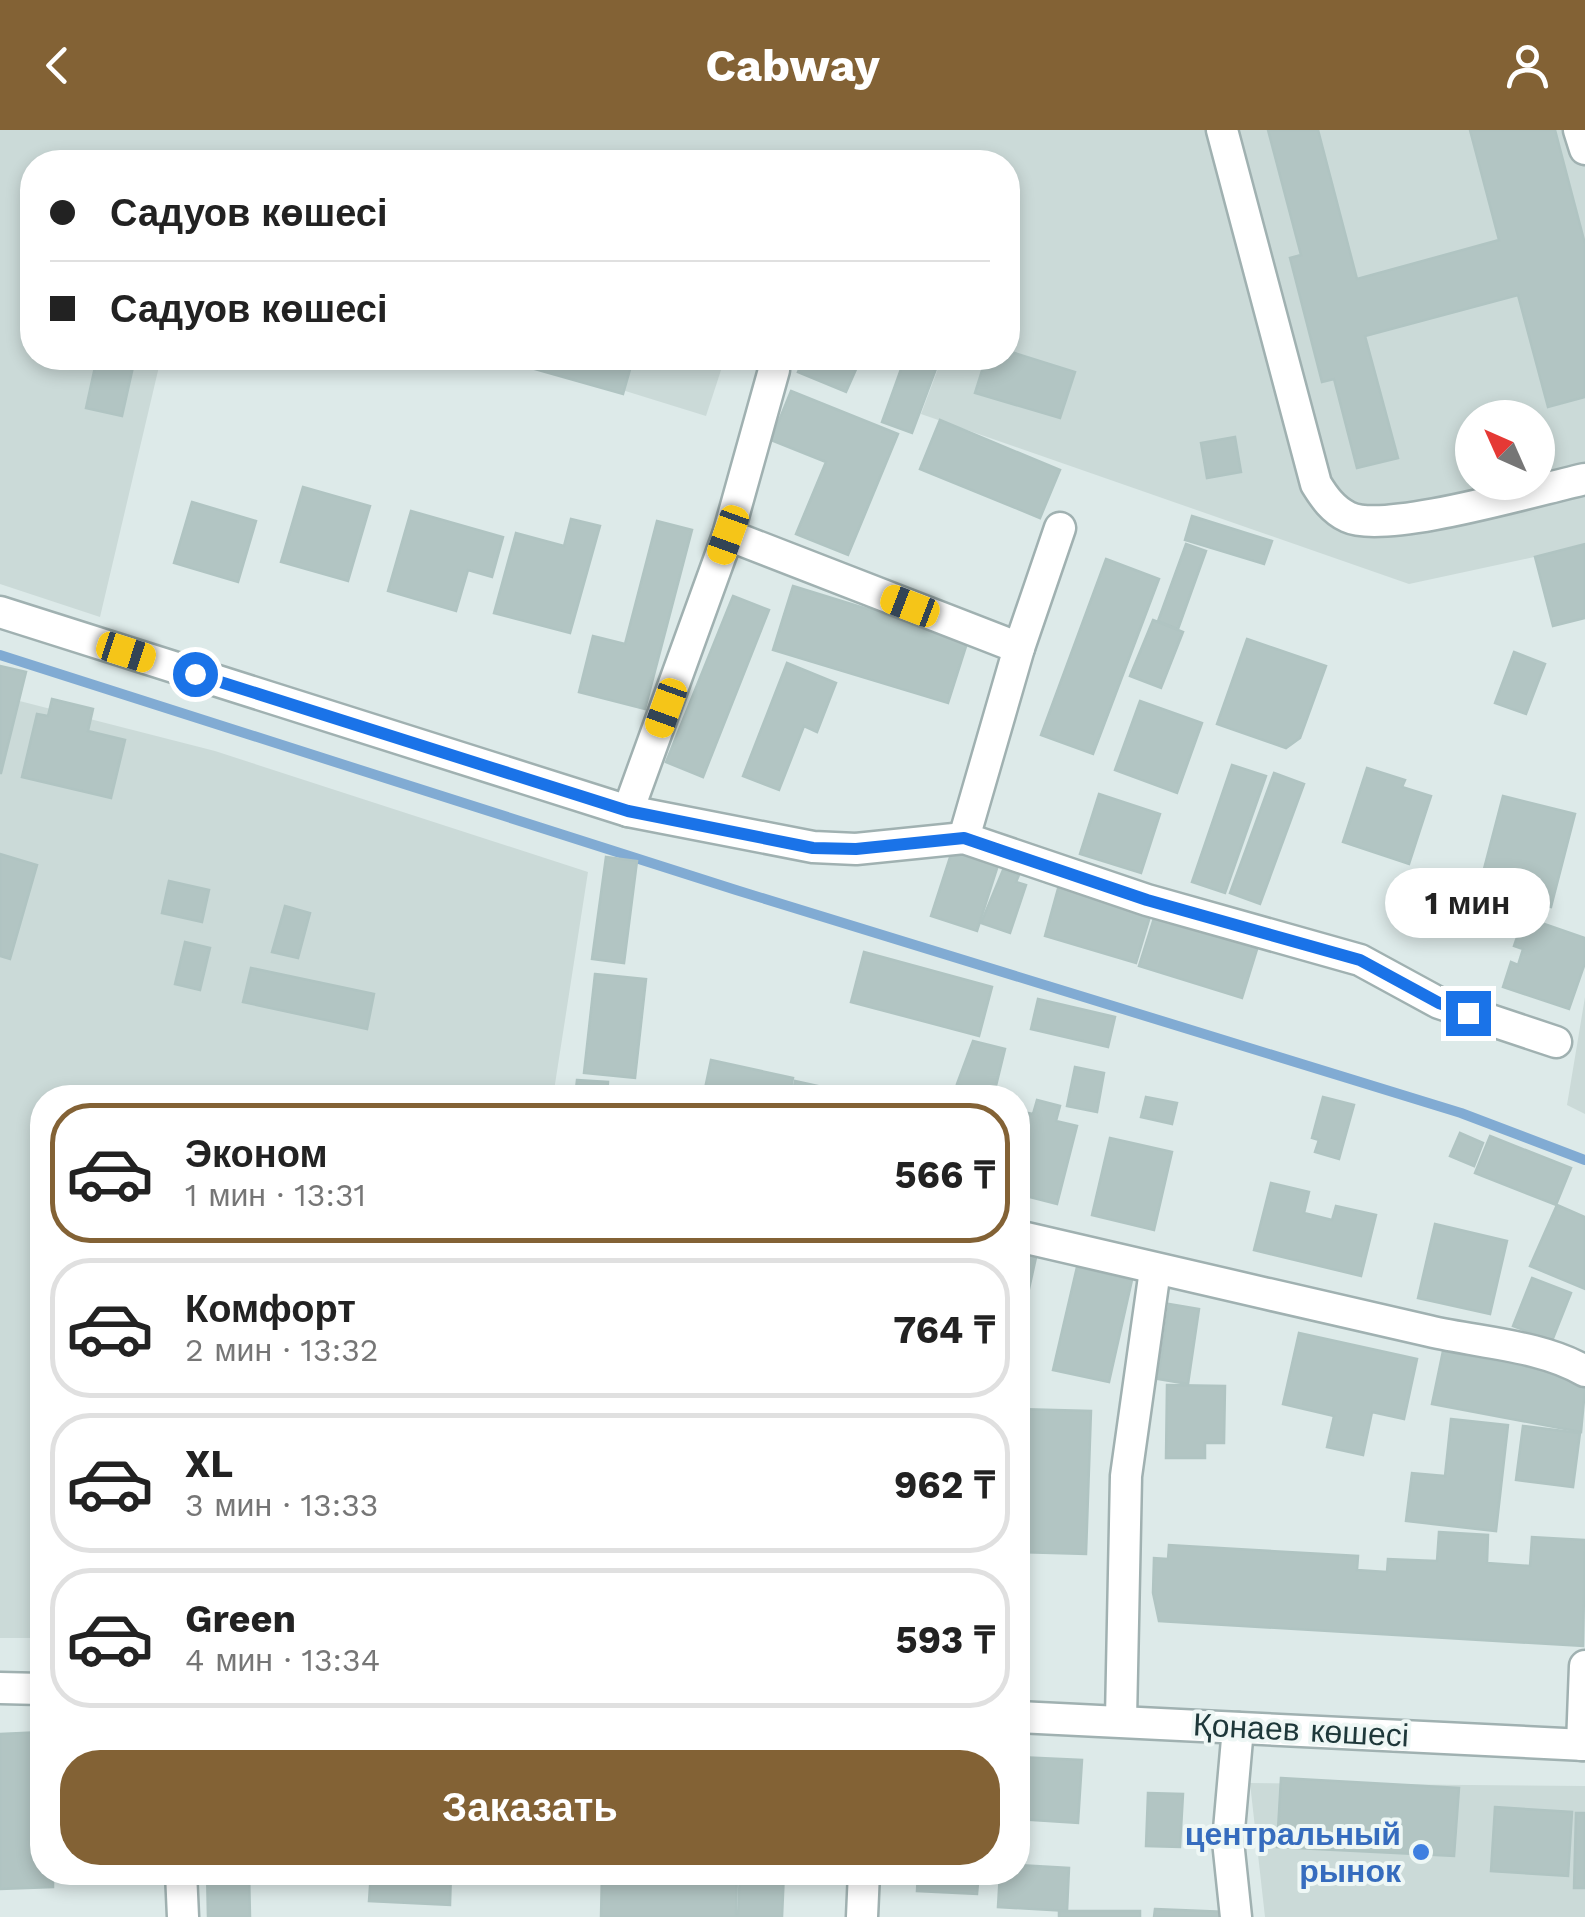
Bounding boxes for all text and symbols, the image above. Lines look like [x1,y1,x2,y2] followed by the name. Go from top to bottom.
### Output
[30,38,85,93] icon: back
[1500,38,1555,93] icon: person
[705,39,880,92] text: Cabway
[110,191,387,235] text: Садуов көшесі
[110,287,387,331] text: Садуов көшесі
[1455,400,1555,500] north arrow
[1455,400,1555,500] map controls
[704,502,752,568] car
[877,581,943,631] car
[93,628,159,676] car
[173,652,218,697] route start
[642,675,690,741] car
[1386,868,1550,938] callout: 1 мин
[1425,884,1510,922] text: 1 мин
[1446,991,1491,1036] route end
[65,1128,155,1218] icon: car
[185,1132,328,1176] text: Эконом
[894,1153,995,1197] text: 566 ₸
[185,1176,366,1214] text: 1 мин · 13:31
[65,1283,155,1373] icon: car
[185,1287,356,1331] text: Комфорт
[893,1308,995,1352] text: 764 ₸
[185,1331,378,1369] text: 2 мин · 13:32
[65,1438,155,1528] icon: car
[185,1442,233,1486] text: XL
[894,1463,995,1507] text: 962 ₸
[185,1486,378,1524] text: 3 мин · 13:33
[65,1593,155,1683] icon: car
[185,1597,296,1641] text: Green
[896,1618,995,1662] text: 593 ₸
[185,1641,380,1679] text: 4 мин · 13:34
[1192,1705,1410,1755] street label: Қонаев көшесі
[60,1750,1000,1865] button: Заказать
[1185,1815,1402,1890] place label: центральный рынок
[1410,1841,1432,1863] marker: центральный рынок

